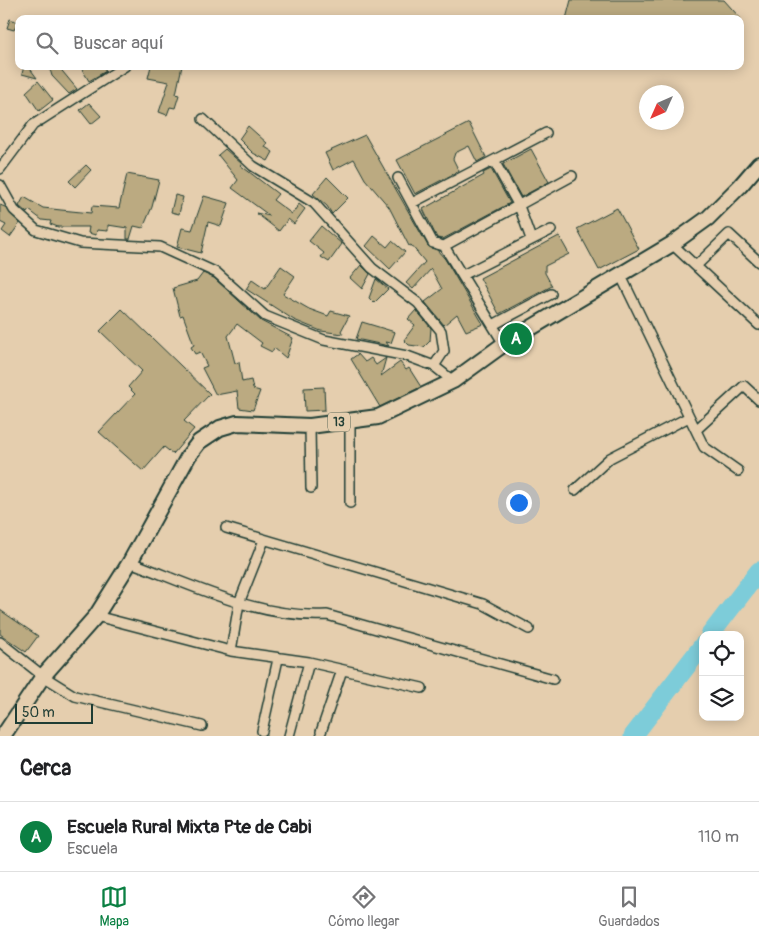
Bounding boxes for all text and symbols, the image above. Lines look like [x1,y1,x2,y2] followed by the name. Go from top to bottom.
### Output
[15,15,744,70] search box
[33,29,61,57] icon: search
[73,31,164,55] text: Buscar aquí
[639,85,684,130] north arrow
[500,320,532,358] pin: A
[328,412,350,432] road number: 13
[506,490,532,516] your location
[699,631,744,721] map controls
[699,631,744,676] button: locate
[699,676,744,721] button: layers
[15,701,92,724] scale bar
[22,704,55,721] text: 50 m
[20,755,71,782] text: Cerca
[67,815,311,839] text: Escuela Rural Mixta Pte de Cabi
[31,827,41,847] text: A
[698,827,739,847] text: 110 m
[67,839,118,859] text: Escuela
[99,883,129,930] tab: Mapa
[328,883,399,930] tab: Cómo llegar
[598,883,660,930] tab: Guardados

